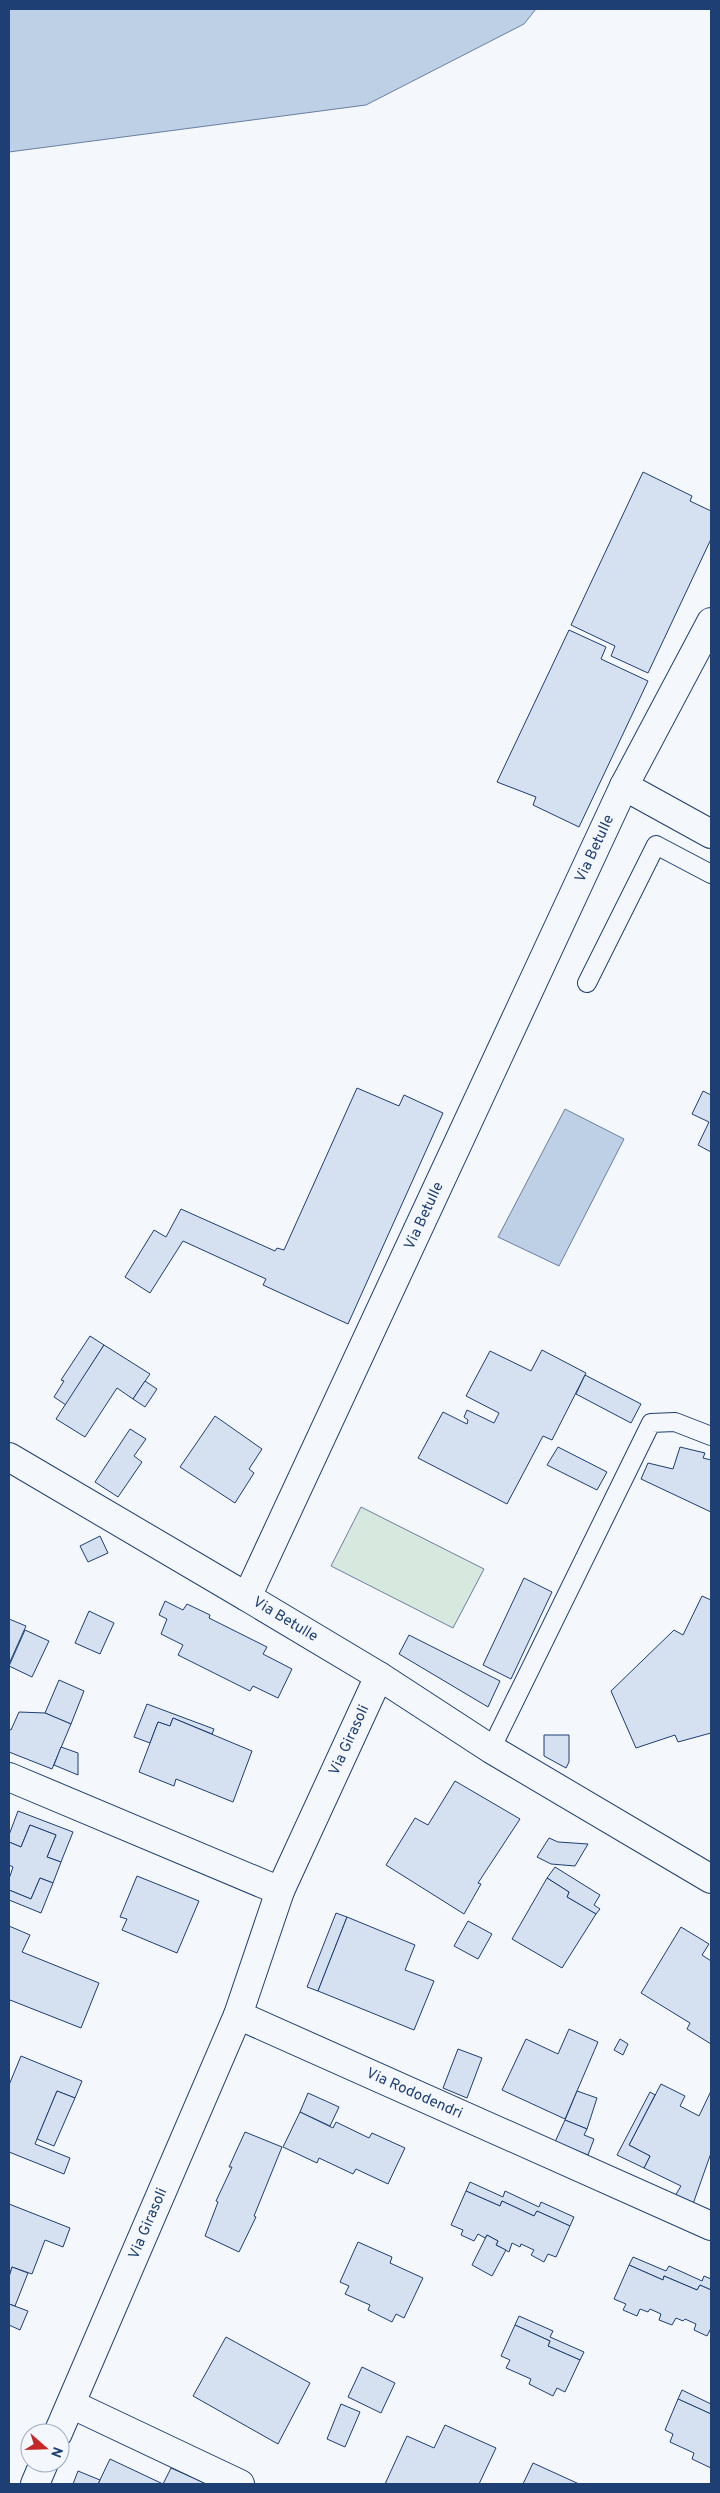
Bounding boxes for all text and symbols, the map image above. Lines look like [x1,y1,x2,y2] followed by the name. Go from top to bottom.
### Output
[571,812,619,886] street label: Via Betulle
[400,1179,448,1253] street label: Via Betulle
[249,1593,321,1647] street label: Via Betulle
[325,1702,374,1779] street label: Via Girasoli
[363,2064,466,2123] street label: Via Rododendri
[124,2185,172,2262] street label: Via Girasoli
[20,2423,70,2473] north arrow
[46,2444,66,2460] text: N

